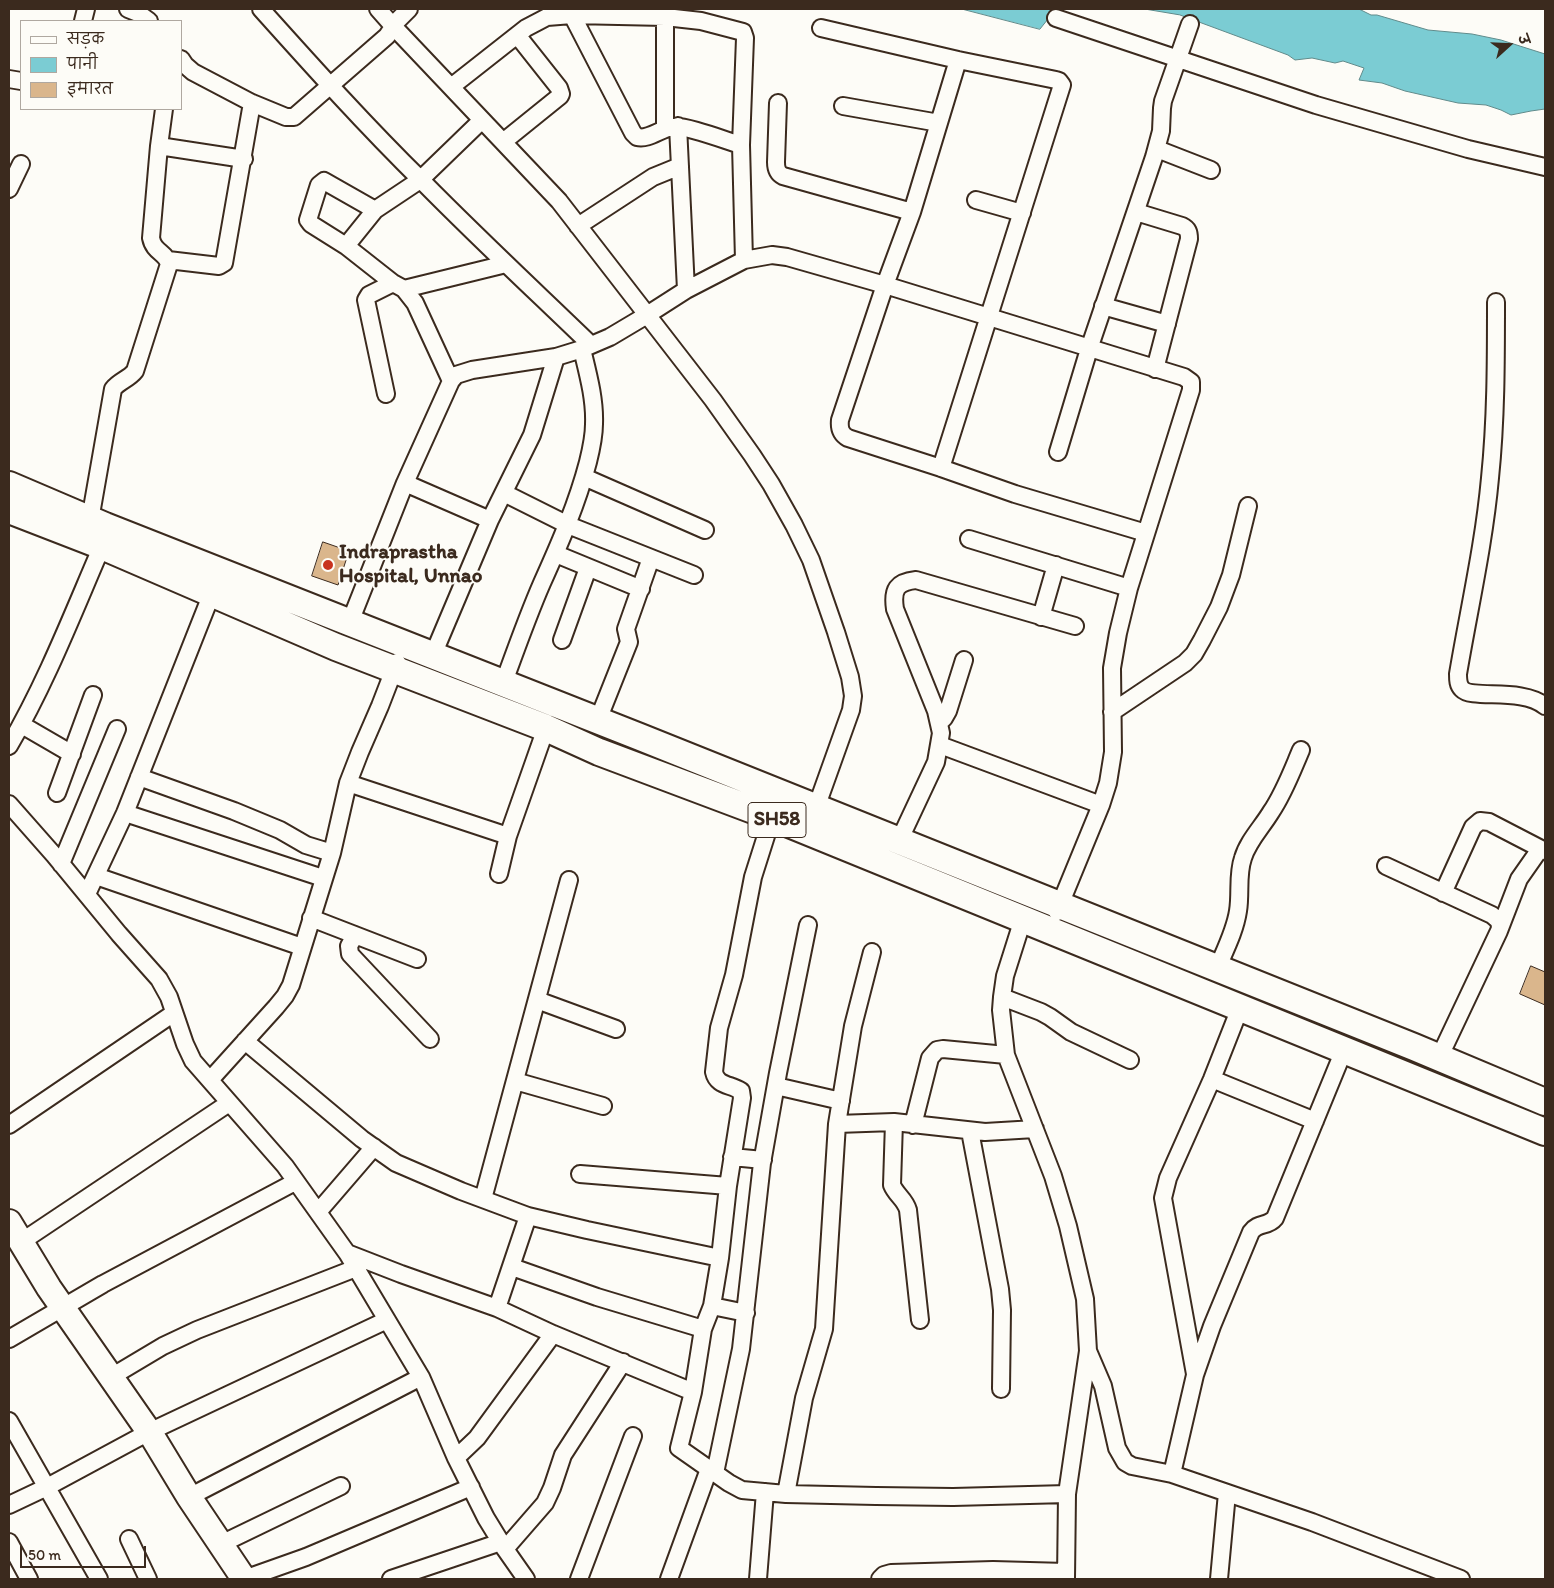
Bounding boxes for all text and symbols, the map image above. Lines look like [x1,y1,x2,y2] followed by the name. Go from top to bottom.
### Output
[20,20,182,110] legend
[1484,20,1534,70] north arrow
[67,30,104,48] text: सड़क
[1514,32,1533,47] text: उ
[67,55,98,73] text: पानी
[67,80,113,98] text: इमारत
[339,540,482,590] place label: Indraprastha Hospital, Unnao
[321,558,335,572] marker: Indraprastha Hospital, Unnao
[748,802,806,838] road number: SH58
[22,1536,149,1568] scale bar
[28,1546,61,1564] text: 50 m

